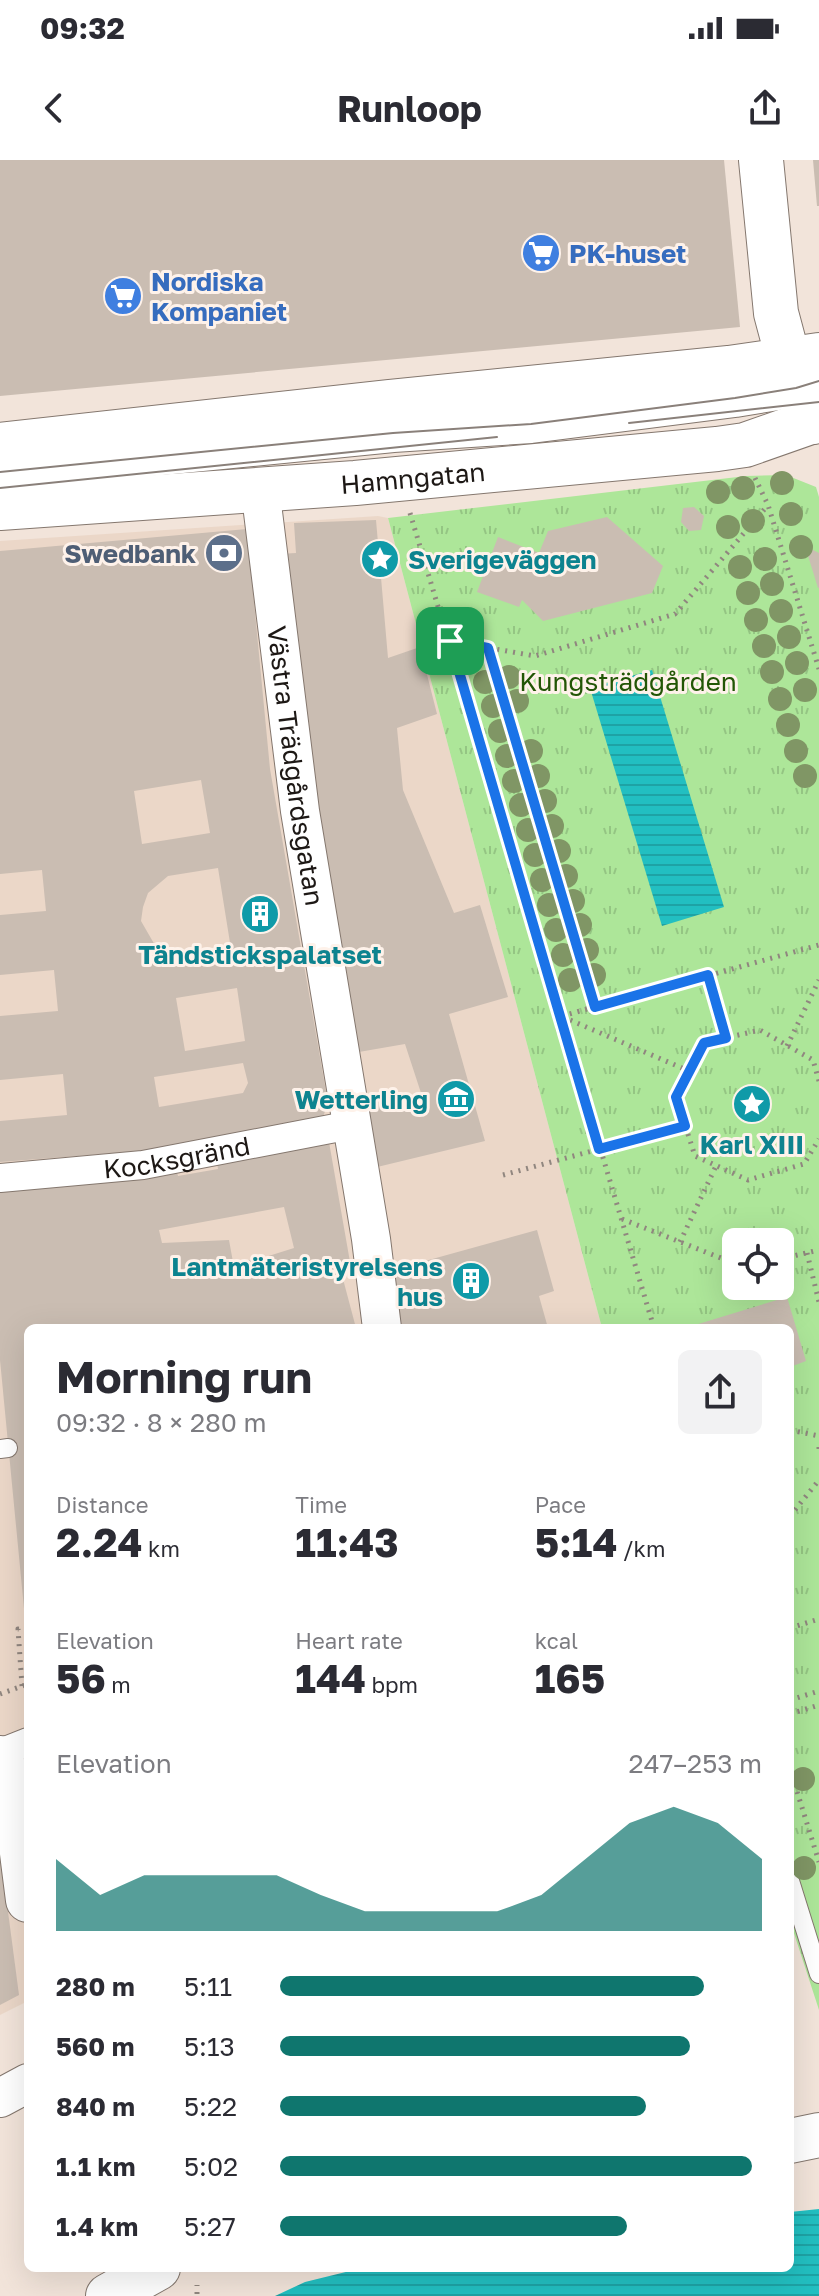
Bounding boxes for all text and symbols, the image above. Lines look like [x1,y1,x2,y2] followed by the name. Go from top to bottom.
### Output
[40,10,125,46] text: 09:32
[32,86,76,130] icon: back
[743,86,787,130] icon: share
[337,87,482,130] text: Runloop
[520,232,562,274] supermarket icon: PK-huset
[569,238,687,269] place label: PK-huset
[151,266,287,327] place label: Nordiska Kompaniet
[102,275,144,317] supermarket icon: Nordiska Kompaniet
[340,455,487,499] street label: Hamngatan
[203,532,245,574] bank icon: Swedbank
[64,538,196,569] place label: Swedbank
[359,538,401,580] place icon: Sverigeväggen
[408,544,596,575] place label: Sverigeväggen
[416,607,484,675] pin
[428,619,472,663] icon: arrive
[262,624,331,908] street label: Västra Trädgårdsgatan
[519,666,737,697] park label: Kungsträdgården
[239,893,281,935] building icon: Tändstickspalatset
[138,939,382,970] place label: Tändstickspalatset
[435,1078,477,1120] museum icon: Wetterling
[731,1083,773,1125] place icon: Karl XIII
[295,1084,428,1115] place label: Wetterling
[102,1129,253,1184] street label: Kocksgränd
[700,1129,804,1160] place label: Karl XIII
[722,1228,794,1300] map controls
[722,1228,794,1300] button: locate
[171,1251,443,1312] place label: Lantmäteristyrelsens hus
[450,1260,492,1302] building icon: Lantmäteristyrelsens hus
[56,1350,312,1403] text: Morning run
[678,1350,762,1434] button: share
[56,1407,266,1438] text: 09:32 · 8 × 280 m
[56,1491,148,1518] text: Distance
[295,1491,347,1518] text: Time
[535,1491,586,1518] text: Pace
[56,1518,143,1566] text: 2.24
[295,1518,399,1566] text: 11:43
[535,1518,617,1566] text: 5:14
[143,1535,180,1562] text: km
[617,1535,665,1562] text: /km
[56,1627,154,1654] text: Elevation
[295,1627,403,1654] text: Heart rate
[535,1627,578,1654] text: kcal
[56,1654,106,1702] text: 56
[295,1654,366,1702] text: 144
[535,1654,605,1702] text: 165
[106,1671,131,1698] text: m
[366,1671,418,1698] text: bpm
[56,1748,172,1779] text: Elevation
[629,1748,762,1779] text: 247–253 m
[56,1971,135,2002] text: 280 m
[184,1971,232,2002] text: 5:11
[56,2031,135,2062] text: 560 m
[184,2031,235,2062] text: 5:13
[56,2091,135,2122] text: 840 m
[184,2091,237,2122] text: 5:22
[56,2151,135,2182] text: 1.1 km
[184,2151,238,2182] text: 5:02
[56,2211,138,2242] text: 1.4 km
[184,2211,236,2242] text: 5:27

